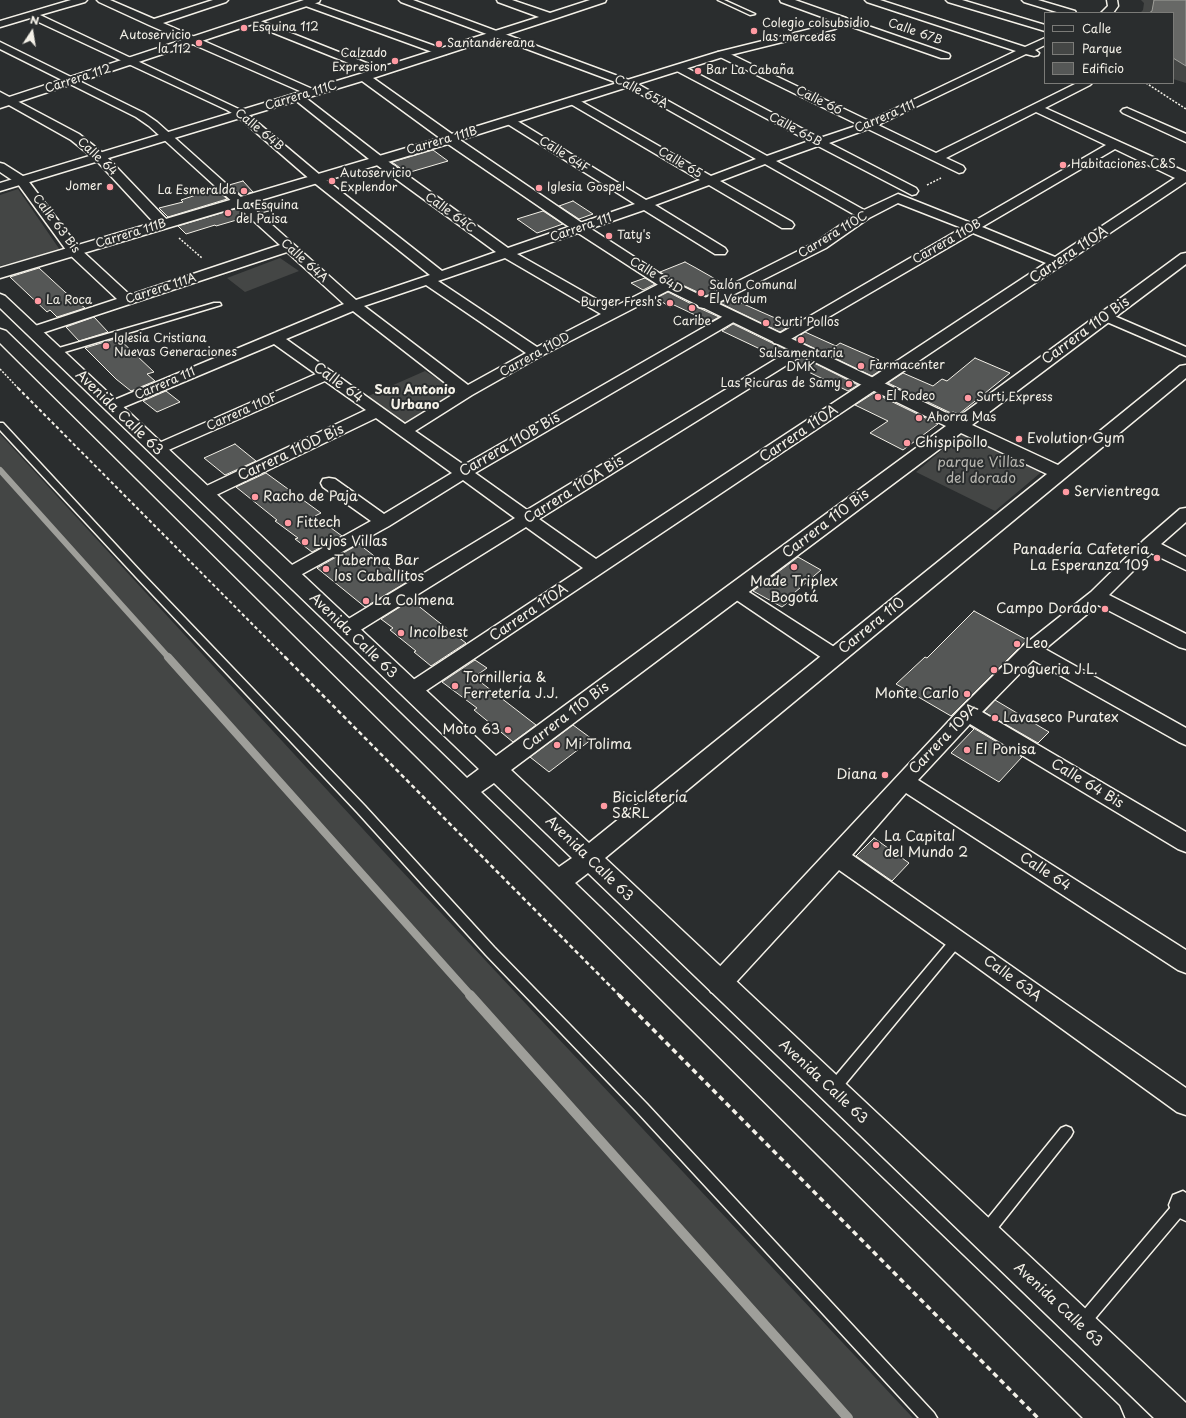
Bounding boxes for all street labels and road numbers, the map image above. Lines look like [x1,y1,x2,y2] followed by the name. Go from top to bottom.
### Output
[886,16,944,48] street label: Calle 67B
[43,62,113,96] street label: Carrera 112
[612,72,670,112] street label: Calle 65A
[263,78,339,114] street label: Carrera 111C
[794,84,844,118] street label: Calle 66
[853,98,917,136] street label: Carrera 111
[232,106,286,154] street label: Calle 64B
[766,110,824,150] street label: Calle 65B
[405,124,479,158] street label: Carrera 111B
[536,134,592,176] street label: Calle 64F
[74,135,120,179] street label: Calle 64
[655,145,705,181] street label: Calle 65
[422,190,478,236] street label: Calle 64C
[29,192,83,256] street label: Calle 63 Bis
[796,209,870,261] street label: Carrera 110C
[548,211,614,245] street label: Carrera 111
[94,216,168,252] street label: Carrera 111B
[910,217,984,267] street label: Carrera 110B
[1027,223,1111,287] street label: Carrera 110A
[278,236,330,286] street label: Calle 64A
[627,255,685,297] street label: Calle 64D
[124,271,198,307] street label: Carrera 111A
[1039,294,1133,368] street label: Carrera 110 Bis
[497,330,573,380] street label: Carrera 110D
[310,359,366,407] street label: Calle 64
[133,365,197,403] street label: Carrera 111
[72,367,166,459] street label: Avenida Calle 63
[205,390,279,434] street label: Carrera 110F
[757,402,841,466] street label: Carrera 110A
[457,409,563,481] street label: Carrera 110B Bis
[235,421,347,485] street label: Carrera 110D Bis
[521,452,627,528] street label: Carrera 110A Bis
[779,486,873,562] street label: Carrera 110 Bis
[487,581,571,645] street label: Carrera 110A
[306,590,400,682] street label: Avenida Calle 63
[836,594,908,658] street label: Carrera 110
[519,679,613,755] street label: Carrera 110 Bis
[906,700,982,778] street label: Carrera 109A
[1048,756,1126,812] street label: Calle 64 Bis
[542,813,636,905] street label: Avenida Calle 63
[1016,849,1074,895] street label: Calle 64
[980,952,1044,1006] street label: Calle 63A
[775,1036,871,1128] street label: Avenida Calle 63
[1010,1259,1106,1351] street label: Avenida Calle 63

